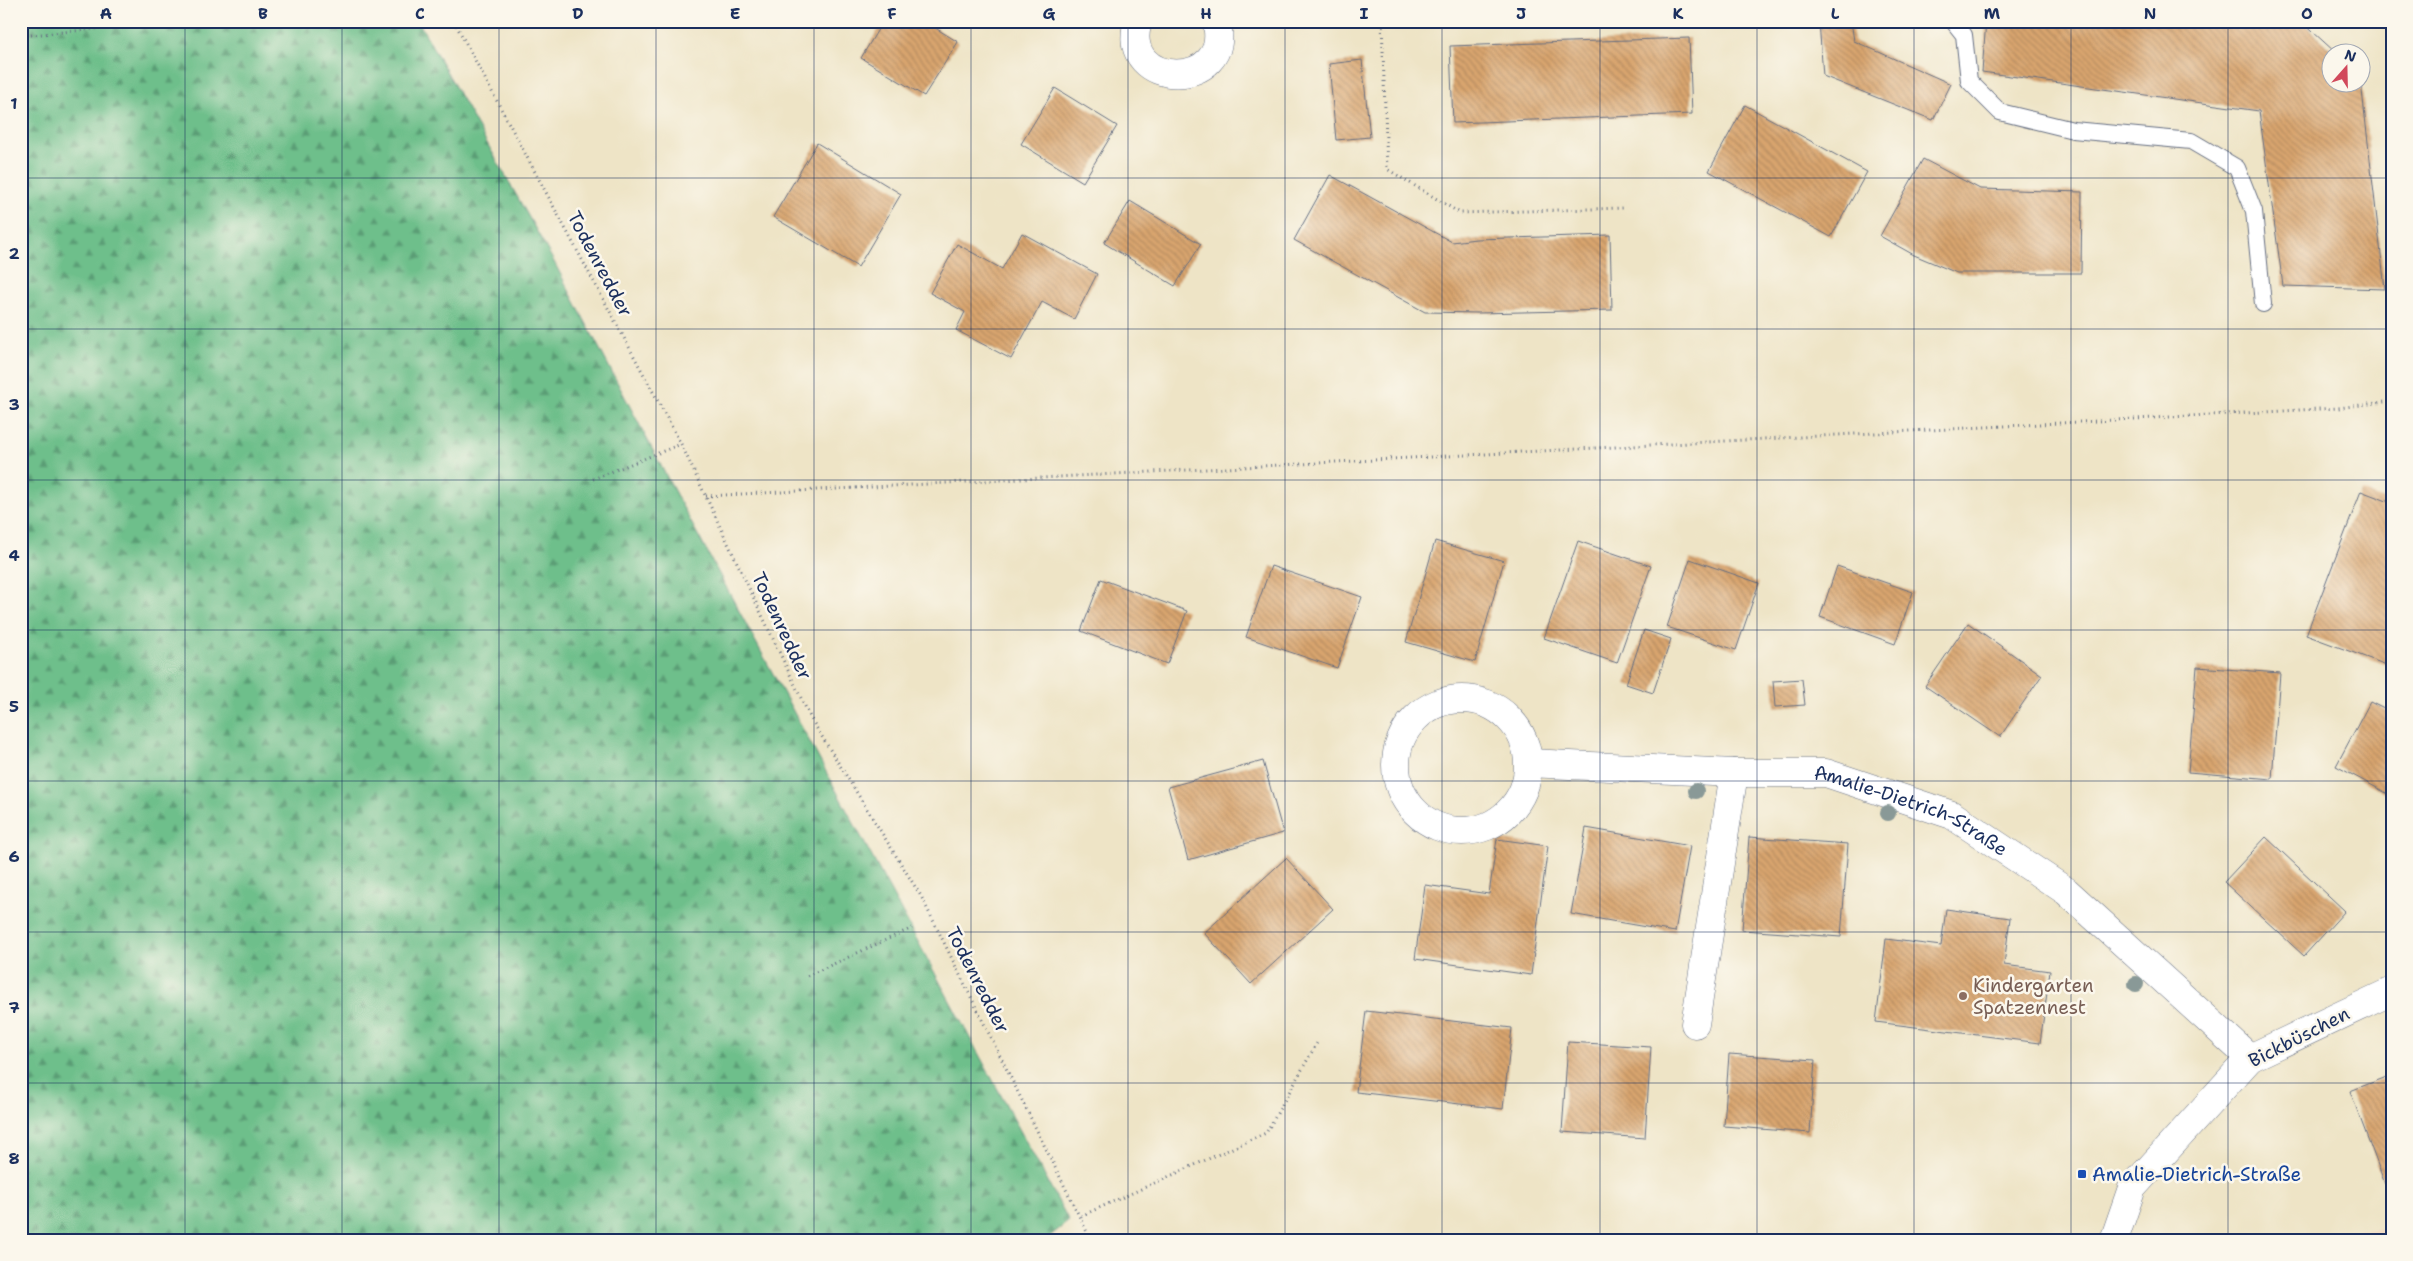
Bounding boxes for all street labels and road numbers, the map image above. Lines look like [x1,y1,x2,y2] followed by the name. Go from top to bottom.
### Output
[562,207,638,321] street label: Todenredder
[746,568,818,684] street label: Todenredder
[1814,761,2013,861] street label: Amalie-Dietrich-Straße
[940,922,1016,1038] street label: Todenredder
[2244,1001,2354,1073] street label: Bickbüschen

